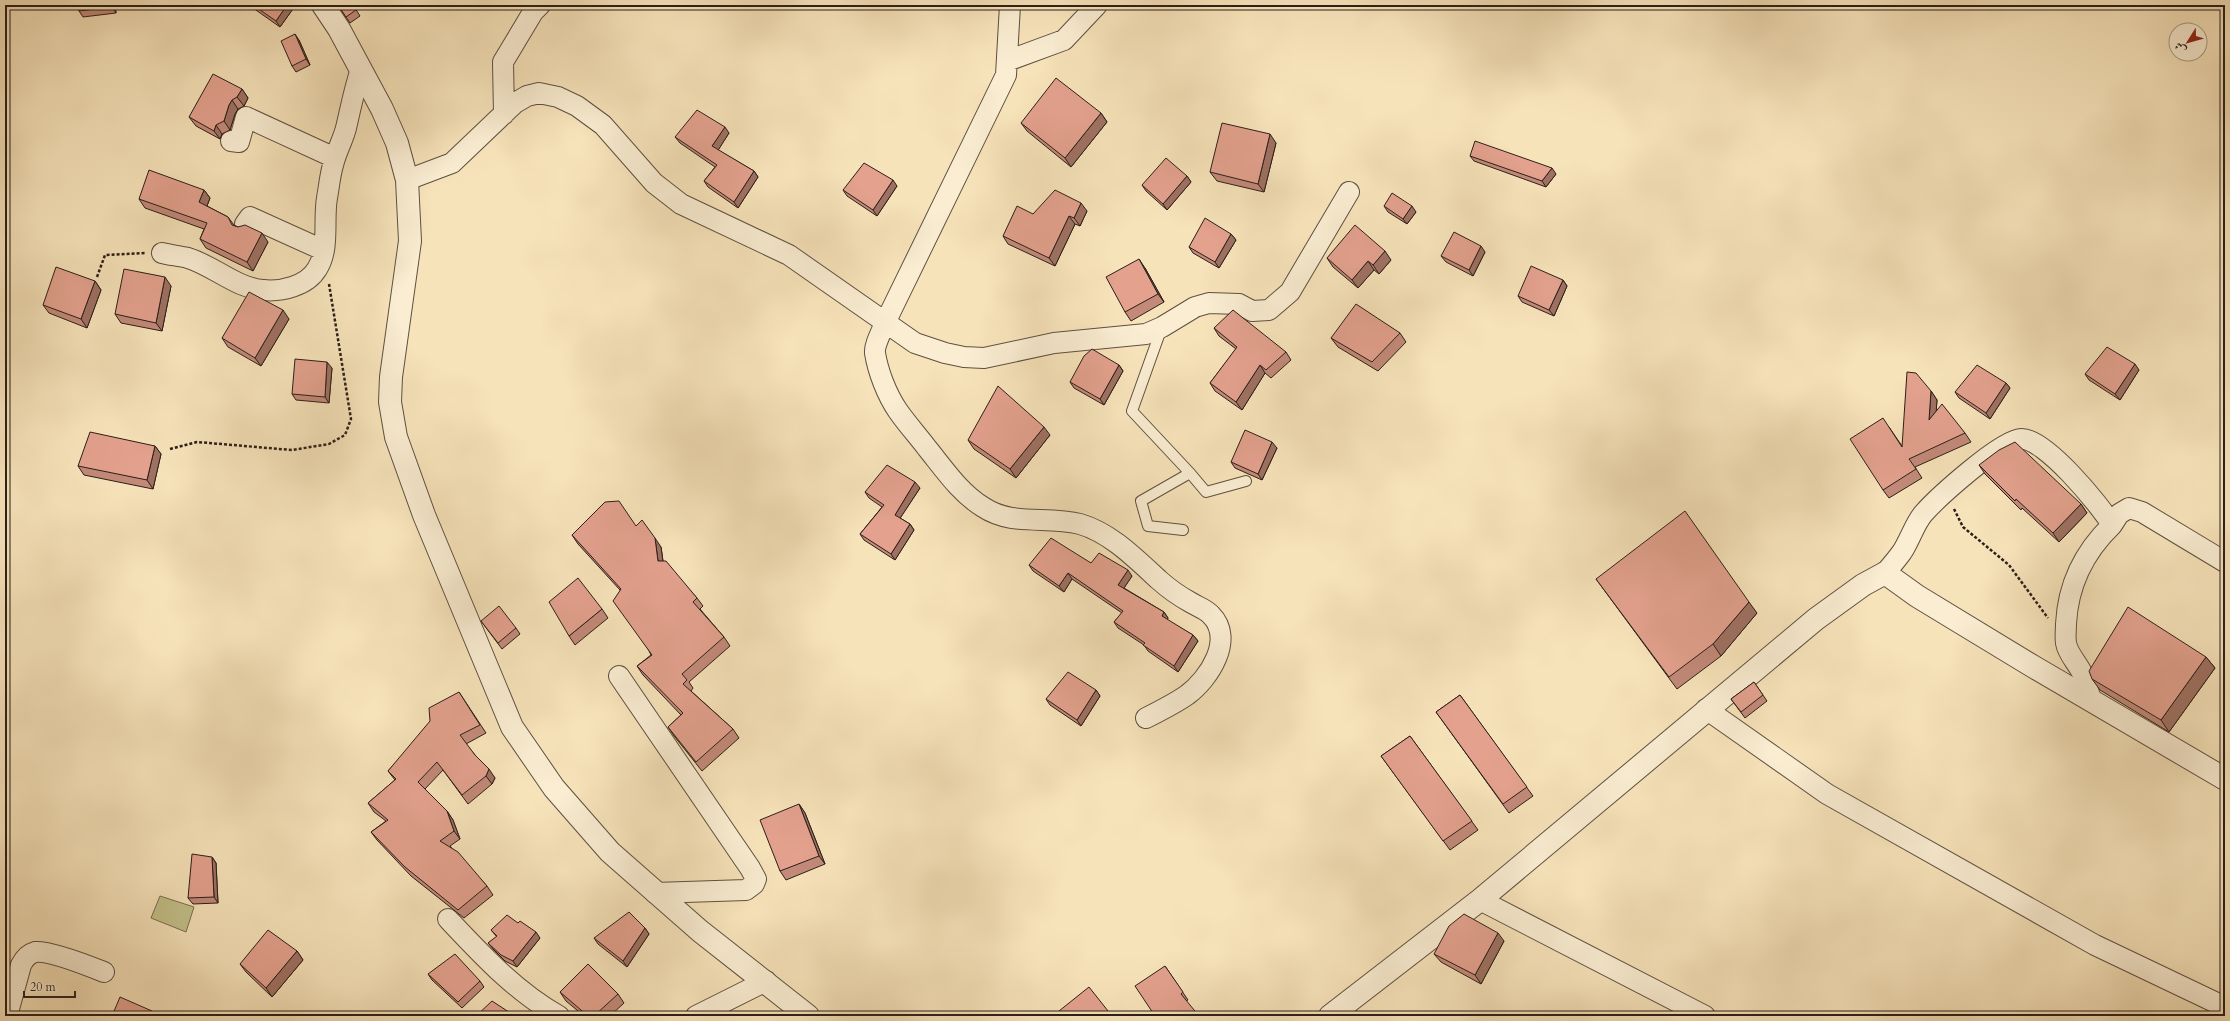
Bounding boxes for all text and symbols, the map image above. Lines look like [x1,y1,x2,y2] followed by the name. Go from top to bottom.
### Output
[2168,22,2208,62] north arrow
[2171,39,2190,57] text: ش
[24,973,75,999] scale bar
[30,979,57,995] text: 20 m

